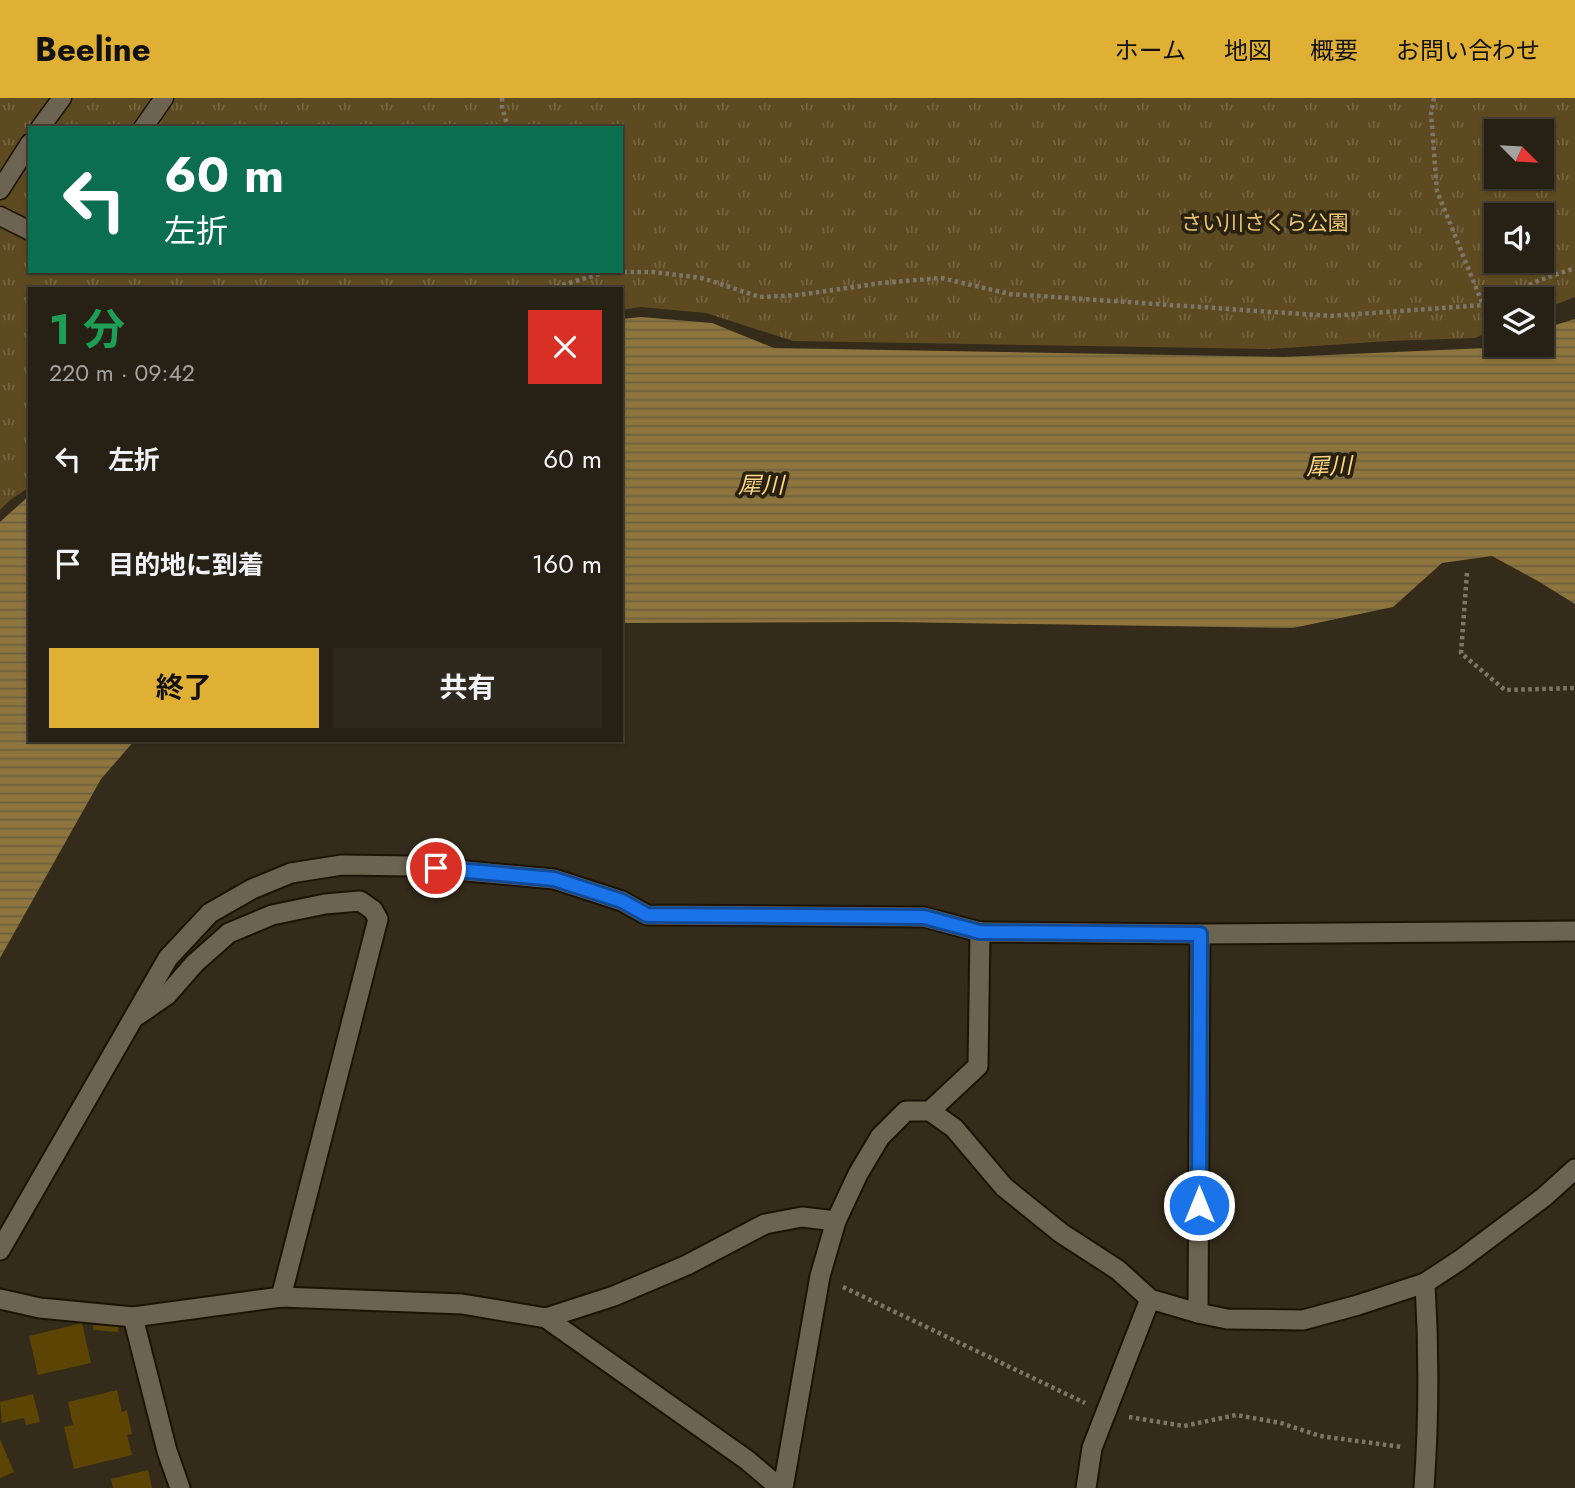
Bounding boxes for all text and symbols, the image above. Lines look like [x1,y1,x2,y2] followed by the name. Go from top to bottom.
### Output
[35,26,151,73] text: Beeline
[1115,33,1186,68] text: ホーム
[1224,33,1272,68] text: 地図
[1310,33,1358,68] text: 概要
[1396,33,1540,68] text: お問い合わせ
[1484,119,1554,189] north arrow
[1484,119,1554,357] map controls
[164,140,284,210] text: 60 m
[49,154,140,245] icon: left
[1484,203,1554,273] button: sound
[164,208,228,254] text: 左折
[1181,208,1349,238] park label: さい川さくら公園
[1484,287,1554,357] button: layers
[49,299,125,360] text: 1 分
[528,310,602,384] button: close
[49,356,195,390] text: 220 m · 09:42
[49,440,87,478] icon: left
[543,440,602,478] text: 60 m
[108,441,160,479] text: 左折
[1305,448,1356,484] water label: 犀川
[738,468,787,502] water label: 犀川
[49,545,87,583] icon: arrive
[532,545,602,583] text: 160 m
[108,546,264,584] text: 目的地に到着
[49,648,319,728] button: 終了
[333,648,602,728] button: 共有
[406,838,466,898] pin
[417,849,455,887] icon: arrive
[1162,1168,1236,1242] position arrow

